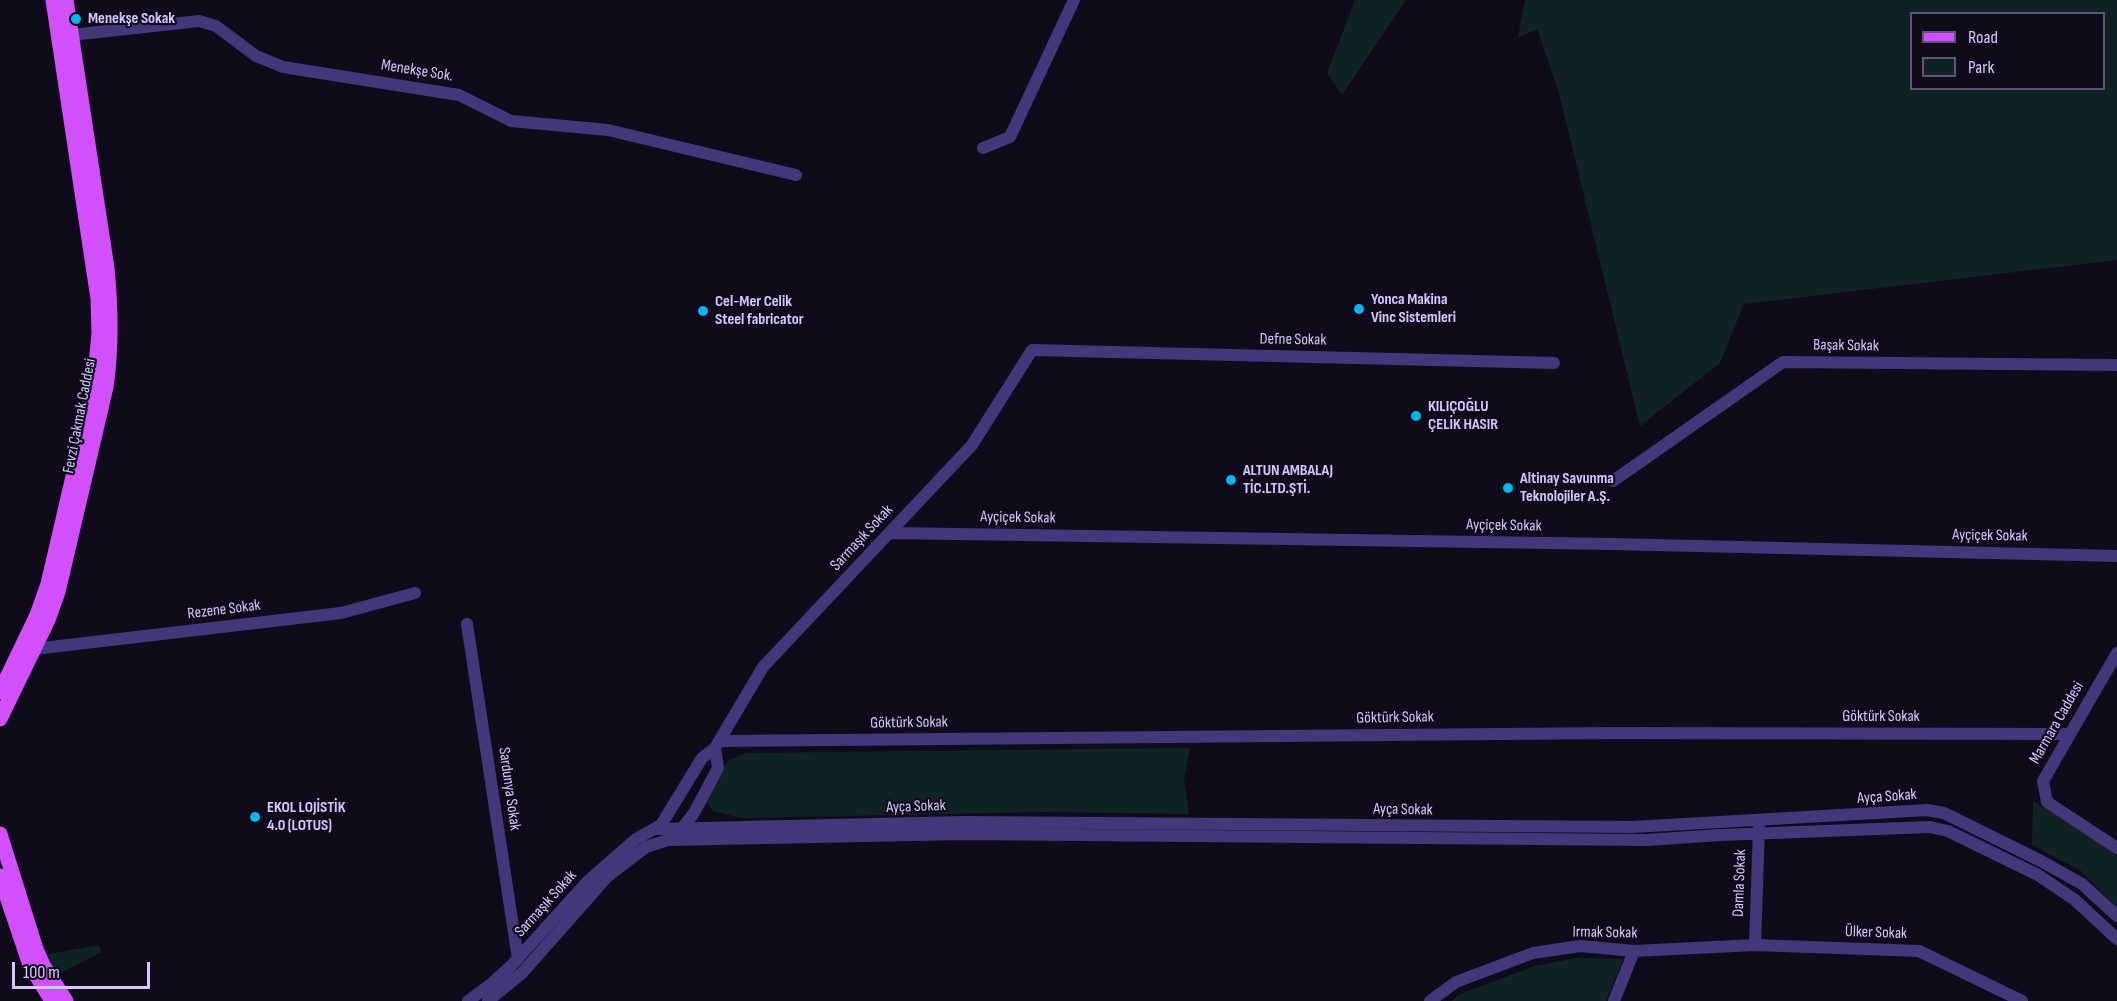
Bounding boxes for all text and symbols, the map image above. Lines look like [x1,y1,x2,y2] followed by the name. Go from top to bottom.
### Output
[88,9,175,29] place label: Menekşe Sokak
[69,12,83,26] marker: Menekşe Sokak
[1910,12,2105,90] legend
[1968,27,1998,48] text: Road
[380,56,454,86] street label: Menekşe Sok.
[1968,57,1994,78] text: Park
[1371,290,1456,328] place label: Yonca Makina Vinc Sistemleri
[715,292,804,330] place label: Cel-Mer Celik Steel fabricator
[1352,302,1366,316] marker: Yonca Makina Vinc Sistemleri
[696,304,710,318] marker: Cel-Mer Celik Steel fabricator
[1260,330,1326,350] street label: Defne Sokak
[1813,336,1879,356] street label: Başak Sokak
[59,357,101,475] street label: Fevzi Çakmak Caddesi
[1428,397,1498,435] place label: KILIÇOĞLU ÇELİK HASIR
[1409,409,1423,423] marker: KILIÇOĞLU ÇELİK HASIR
[1243,461,1333,499] place label: ALTUN AMBALAJ TİC.LTD.ŞTİ.
[1520,469,1614,507] place label: Altinay Savunma Teknolojiler A.Ş.
[1224,473,1238,487] marker: ALTUN AMBALAJ TİC.LTD.ŞTİ.
[1501,481,1515,495] marker: Altinay Savunma Teknolojiler A.Ş.
[827,501,897,575] street label: Sarmaşık Sokak
[980,508,1056,528] street label: Ayçiçek Sokak
[1466,516,1542,536] street label: Ayçiçek Sokak
[1952,526,2028,546] street label: Ayçiçek Sokak
[186,596,262,624] street label: Rezene Sokak
[2026,678,2088,768] street label: Marmara Caddesi
[1842,707,1920,727] street label: Göktürk Sokak
[1356,708,1434,728] street label: Göktürk Sokak
[870,713,948,733] street label: Göktürk Sokak
[494,746,524,832] street label: Sardunya Sokak
[1857,785,1917,809] street label: Ayça Sokak
[886,796,946,818] street label: Ayça Sokak
[267,798,346,836] place label: EKOL LOJİSTİK 4.0 (LOTUS)
[1373,800,1433,820] street label: Ayça Sokak
[248,810,262,824] marker: EKOL LOJİSTİK 4.0 (LOTUS)
[1729,849,1751,917] street label: Damla Sokak
[511,867,581,941] street label: Sarmaşık Sokak
[1845,922,1907,944] street label: Ülker Sokak
[1572,923,1638,943] street label: Irmak Sokak
[15,950,153,988] scale bar
[23,962,60,983] text: 100 m

